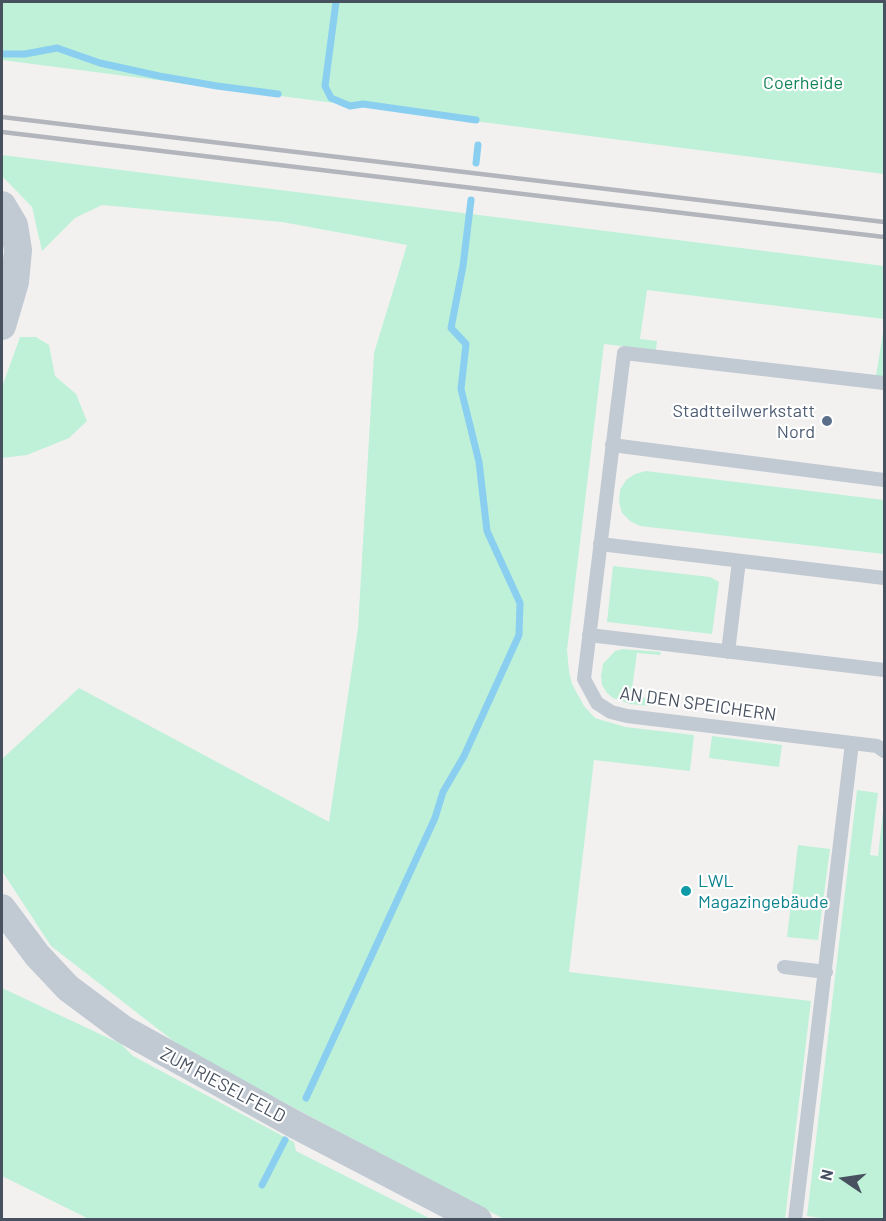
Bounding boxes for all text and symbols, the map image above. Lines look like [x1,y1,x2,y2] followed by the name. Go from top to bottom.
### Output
[763,72,843,94] park label: Coerheide
[673,400,815,442] place label: Stadtteilwerkstatt Nord
[820,414,834,428] marker: Stadtteilwerkstatt Nord
[618,682,778,726] street label: AN DEN SPEICHERN
[698,870,828,912] place label: LWL Magazingebäude
[679,884,693,898] marker: LWL Magazingebäude
[157,1043,289,1127] street label: ZUM RIESELFELD
[814,1149,874,1209] north arrow
[816,1168,836,1182] text: N

